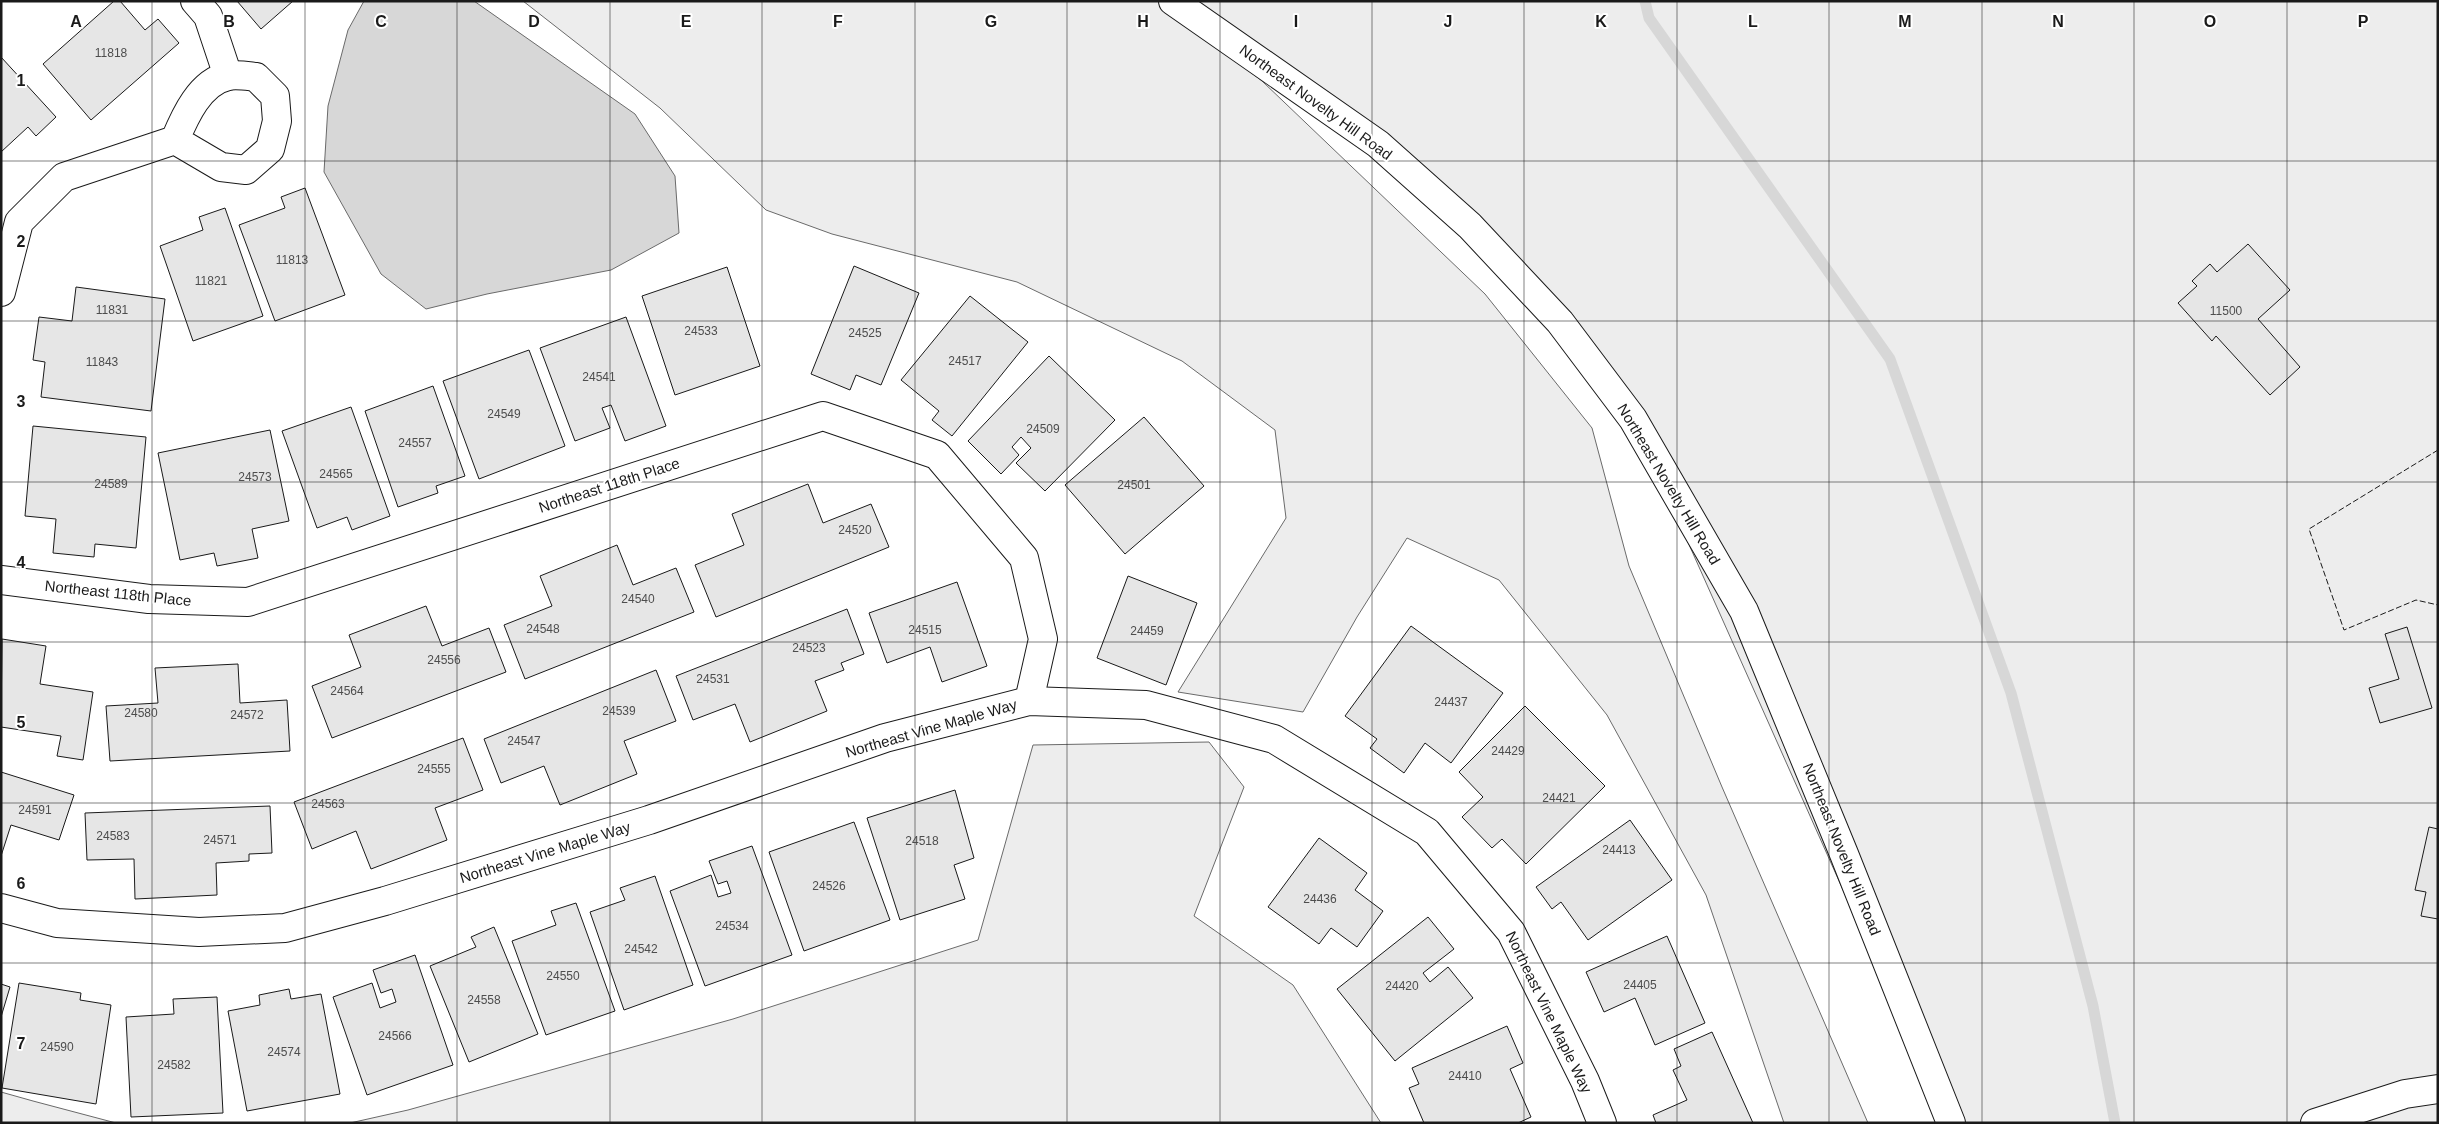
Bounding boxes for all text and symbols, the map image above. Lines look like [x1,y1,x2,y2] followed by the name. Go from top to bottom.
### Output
[70,13,82,30] text: A
[223,13,235,30] text: B
[375,13,387,30] text: C
[528,13,540,30] text: D
[681,13,692,30] text: E
[833,13,843,30] text: F
[985,13,997,30] text: G
[1137,13,1149,30] text: H
[1294,13,1298,30] text: I
[1444,13,1452,30] text: J
[1595,13,1607,30] text: K
[1748,13,1758,30] text: L
[1898,13,1912,30] text: M
[2052,13,2064,30] text: N
[2204,13,2216,30] text: O
[2358,13,2369,30] text: P
[1236,41,1396,163] street label: Northeast Novelty Hill Road
[95,46,128,60] house number: 11818
[17,72,26,89] text: 1
[17,233,26,250] text: 2
[276,253,309,267] house number: 11813
[195,274,228,288] house number: 11821
[96,303,129,317] house number: 11831
[2210,304,2243,318] house number: 11500
[684,324,718,338] house number: 24533
[848,326,882,340] house number: 24525
[948,354,982,368] house number: 24517
[86,355,119,369] house number: 11843
[582,370,616,384] house number: 24541
[17,393,26,410] text: 3
[1614,401,1724,567] street label: Northeast Novelty Hill Road
[487,407,521,421] house number: 24549
[1026,422,1060,436] house number: 24509
[398,436,432,450] house number: 24557
[536,454,682,516] street label: Northeast 118th Place
[319,467,353,481] house number: 24565
[238,470,272,484] house number: 24573
[94,477,128,491] house number: 24589
[1117,478,1151,492] house number: 24501
[838,523,872,537] house number: 24520
[17,554,26,571] text: 4
[44,577,192,609] street label: Northeast 118th Place
[621,592,655,606] house number: 24540
[526,622,560,636] house number: 24548
[908,623,942,637] house number: 24515
[1130,624,1164,638] house number: 24459
[792,641,826,655] house number: 24523
[427,653,461,667] house number: 24556
[696,672,730,686] house number: 24531
[330,684,364,698] house number: 24564
[843,695,1019,761] street label: Northeast Vine Maple Way
[1434,695,1468,709] house number: 24437
[602,704,636,718] house number: 24539
[124,706,158,720] house number: 24580
[230,708,264,722] house number: 24572
[17,714,26,731] text: 5
[507,734,541,748] house number: 24547
[1491,744,1525,758] house number: 24429
[1800,760,1884,938] street label: Northeast Novelty Hill Road
[417,762,451,776] house number: 24555
[1542,791,1576,805] house number: 24421
[311,797,345,811] house number: 24563
[18,803,52,817] house number: 24591
[458,818,633,886] street label: Northeast Vine Maple Way
[96,829,130,843] house number: 24583
[203,833,237,847] house number: 24571
[905,834,939,848] house number: 24518
[1602,843,1636,857] house number: 24413
[17,875,26,892] text: 6
[812,879,846,893] house number: 24526
[1303,892,1337,906] house number: 24436
[715,919,749,933] house number: 24534
[1502,928,1596,1096] street label: Northeast Vine Maple Way
[624,942,658,956] house number: 24542
[546,969,580,983] house number: 24550
[1623,978,1657,992] house number: 24405
[1385,979,1419,993] house number: 24420
[467,993,501,1007] house number: 24558
[378,1029,412,1043] house number: 24566
[17,1035,26,1052] text: 7
[40,1040,74,1054] house number: 24590
[267,1045,301,1059] house number: 24574
[157,1058,191,1072] house number: 24582
[1448,1069,1482,1083] house number: 24410

